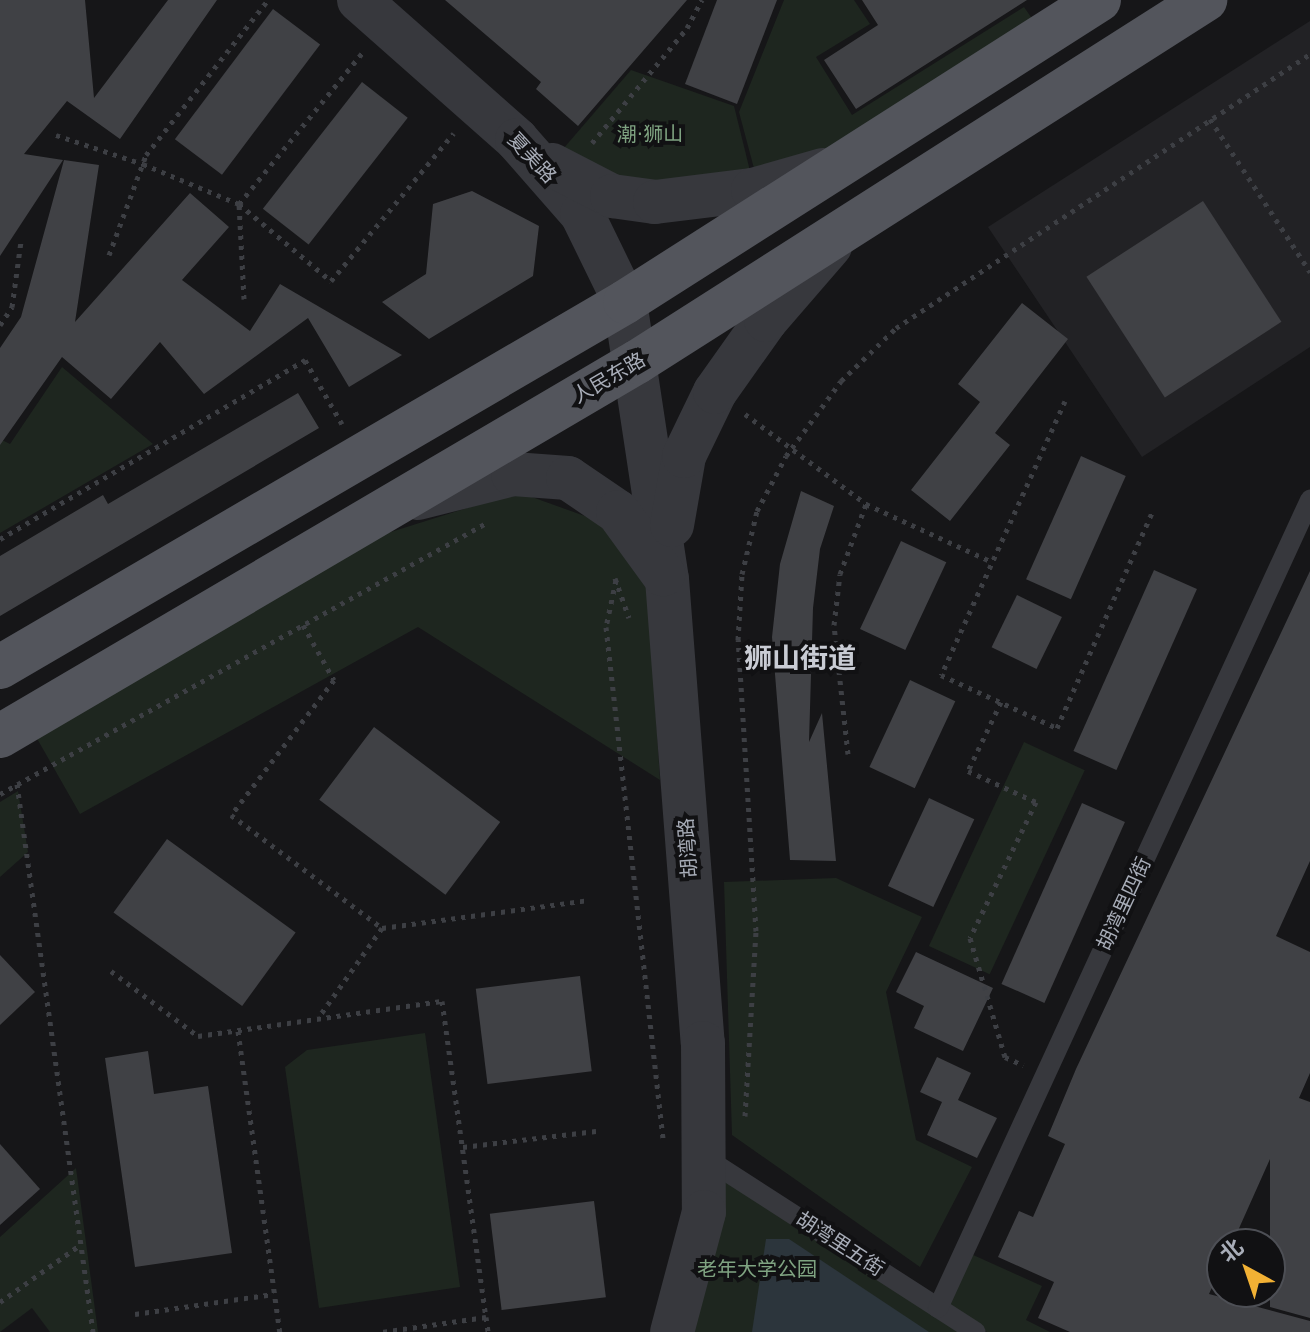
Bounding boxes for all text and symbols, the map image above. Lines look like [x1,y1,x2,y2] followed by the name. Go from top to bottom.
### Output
[617,122,683,146] park label: 潮·狮山
[503,128,561,188] street label: 夏美路
[568,348,650,408] street label: 人民东路
[744,642,856,676] district label: 狮山街道
[674,817,702,879] street label: 胡湾路
[1092,854,1156,954] street label: 胡湾里四街
[792,1207,888,1281] street label: 胡湾里五街
[1206,1228,1286,1308] north arrow
[1215,1234,1248,1267] text: 北
[697,1257,817,1281] park label: 老年大学公园

